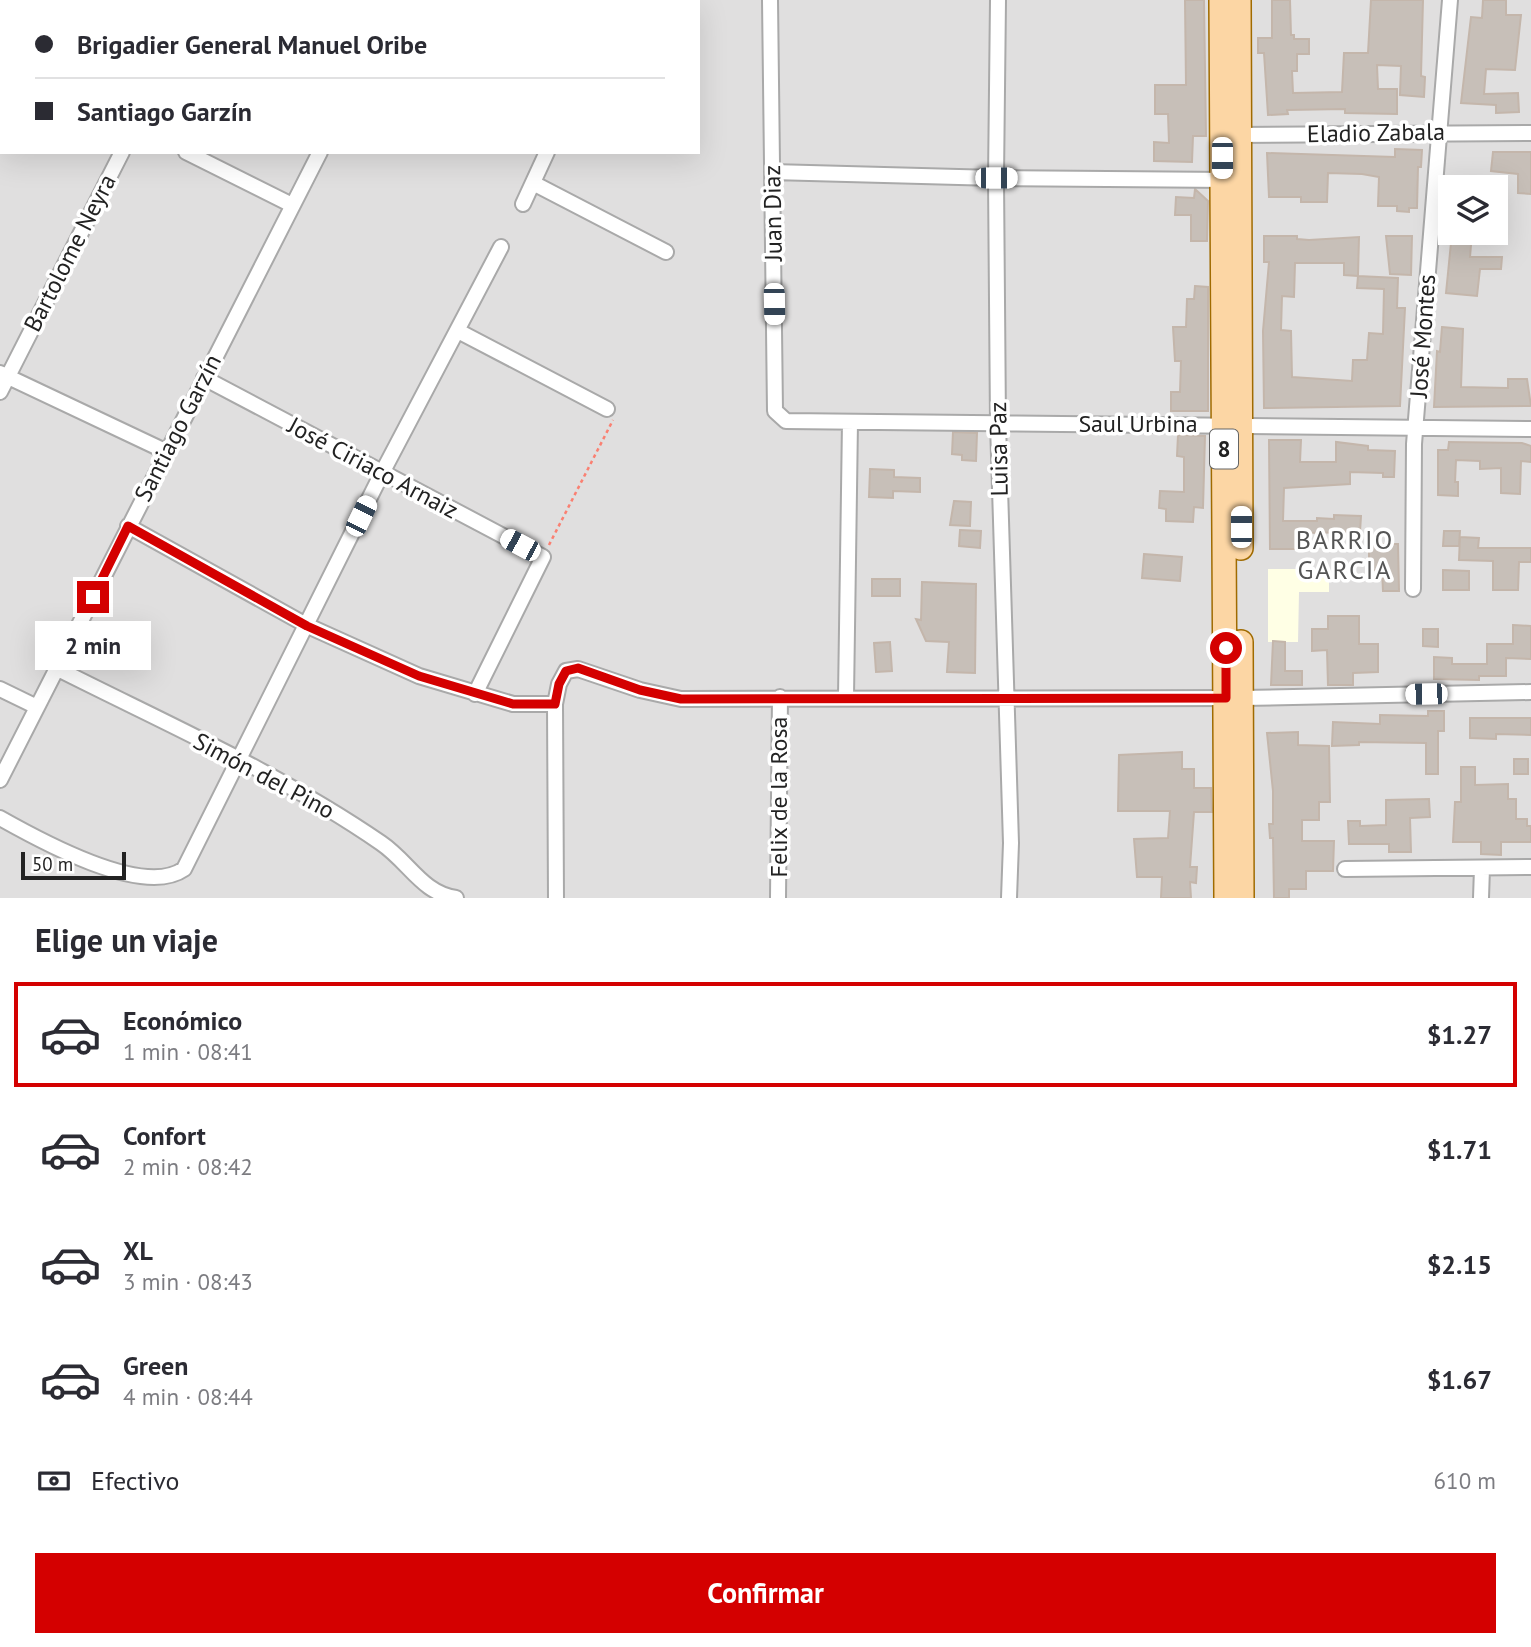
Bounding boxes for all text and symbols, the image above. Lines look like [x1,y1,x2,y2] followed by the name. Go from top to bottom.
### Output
[77,28,427,61] text: Brigadier General Manuel Oribe
[77,95,252,128] text: Santiago Garzín
[1307,116,1445,149] street label: Eladio Zabala
[1212,137,1233,179] car
[756,165,789,262] street label: Juan Diaz
[976,168,1018,189] car
[17,169,123,337] street label: Bartolome Neyra
[1438,175,1508,245] map controls
[1438,175,1508,245] button: layers
[1403,273,1442,400] street label: José Montes
[764,283,785,325] car
[127,349,228,507] street label: Santiago Garzín
[982,401,1015,497] street label: Luisa Paz
[1078,408,1198,439] street label: Saul Urbina
[282,409,464,525] street label: José Ciriaco Arnaiz
[1210,430,1238,468] road number: 8
[343,493,380,539] car
[1231,506,1252,548] car
[1296,523,1394,586] district label: BARRIO GARCIA
[497,526,544,564] car
[77,581,109,613] route end
[35,622,151,670] callout: 2 min
[65,631,121,660] text: 2 min
[1210,632,1242,664] route start
[1405,683,1448,705] car
[763,717,794,877] street label: Felix de la Rosa
[188,725,340,826] street label: Simón del Pino
[21,849,126,881] scale bar
[32,852,73,876] text: 50 m
[35,919,218,961] text: Elige un viaje
[39,1003,102,1066] icon: car
[123,1004,242,1037] text: Económico
[1427,1018,1492,1051] text: $1.27
[123,1037,253,1066] text: 1 min · 08:41
[39,1118,102,1181] icon: car
[123,1119,206,1152] text: Confort
[1427,1133,1492,1166] text: $1.71
[123,1152,253,1181] text: 2 min · 08:42
[39,1233,102,1296] icon: car
[123,1234,153,1267] text: XL
[1427,1248,1492,1281] text: $2.15
[123,1267,253,1296] text: 3 min · 08:43
[39,1348,102,1411] icon: car
[123,1349,188,1382] text: Green
[1427,1363,1492,1396] text: $1.67
[123,1382,253,1411] text: 4 min · 08:44
[35,1462,73,1500] icon: cash
[91,1464,180,1497] text: Efectivo
[1434,1466,1496,1495] text: 610 m
[35,1553,1496,1633] button: Confirmar

